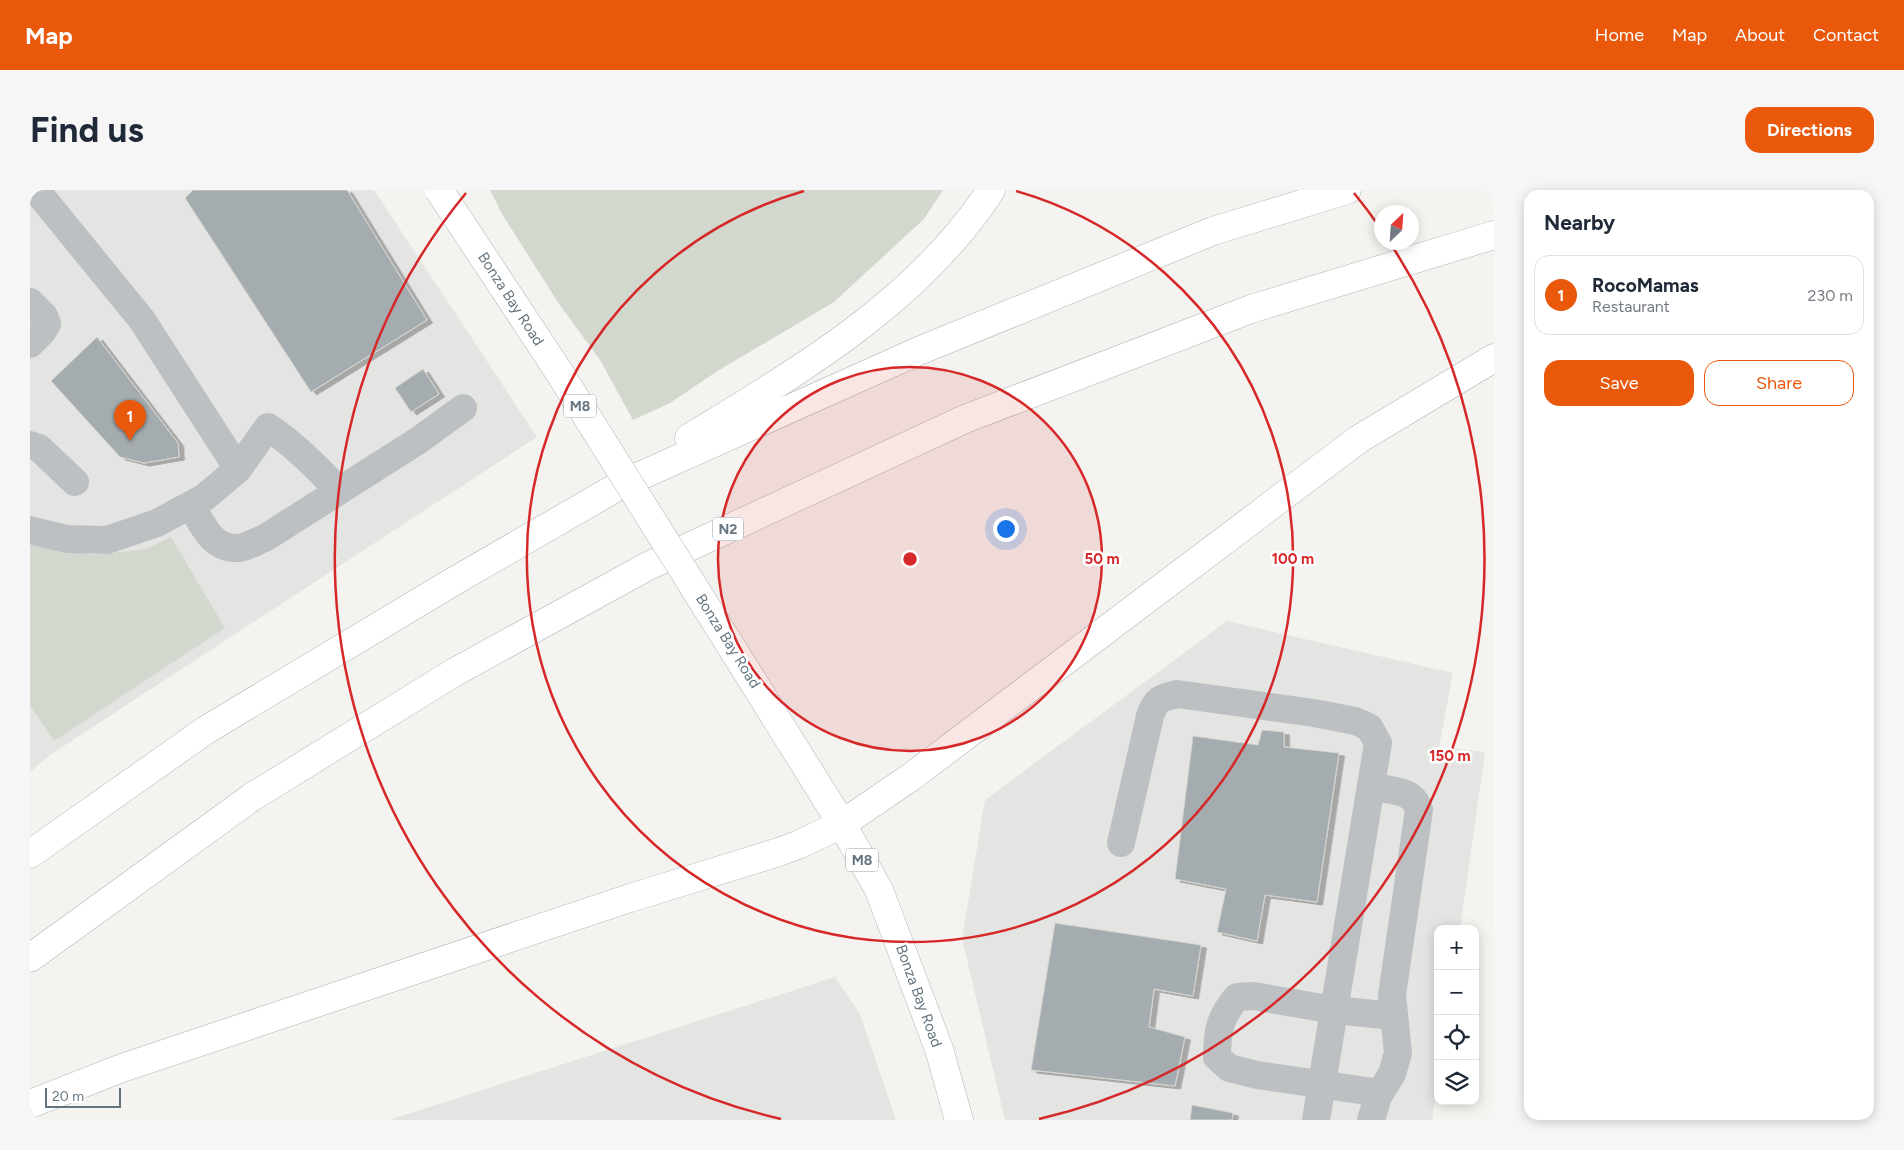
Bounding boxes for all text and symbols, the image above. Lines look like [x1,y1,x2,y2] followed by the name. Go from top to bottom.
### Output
[25,21,73,50] text: Map
[1595,24,1644,46] text: Home
[1672,24,1707,46] text: Map
[1735,24,1785,46] text: About
[1813,24,1879,46] text: Contact
[1745,107,1874,153] button: Directions
[30,109,144,151] text: Find us
[1374,205,1419,250] north arrow
[1544,210,1615,235] text: Nearby
[474,249,548,349] street label: Bonza Bay Road
[1592,274,1699,297] text: RocoMamas
[1558,286,1564,305] text: 1
[1808,286,1853,305] text: 230 m
[1592,297,1670,316] text: Restaurant
[1544,360,1694,406] button: Save
[1704,360,1854,406] button: Share
[564,395,596,418] road number: M8
[114,400,146,441] pin: 1
[993,516,1019,542] your location
[713,518,743,540] road number: N2
[901,550,919,568] centre of rings
[1084,550,1120,568] text: 50 m
[1272,550,1314,568] text: 100 m
[692,591,764,691] street label: Bonza Bay Road
[1429,747,1471,765] text: 150 m
[846,848,878,872] road number: M8
[1434,925,1479,1105] map controls
[1434,925,1479,970] button: +
[892,942,946,1050] street label: Bonza Bay Road
[1434,970,1479,1015] button: −
[1434,1015,1479,1060] button: locate
[1434,1060,1479,1105] button: layers
[45,1085,121,1108] scale bar
[52,1088,84,1105] text: 20 m

